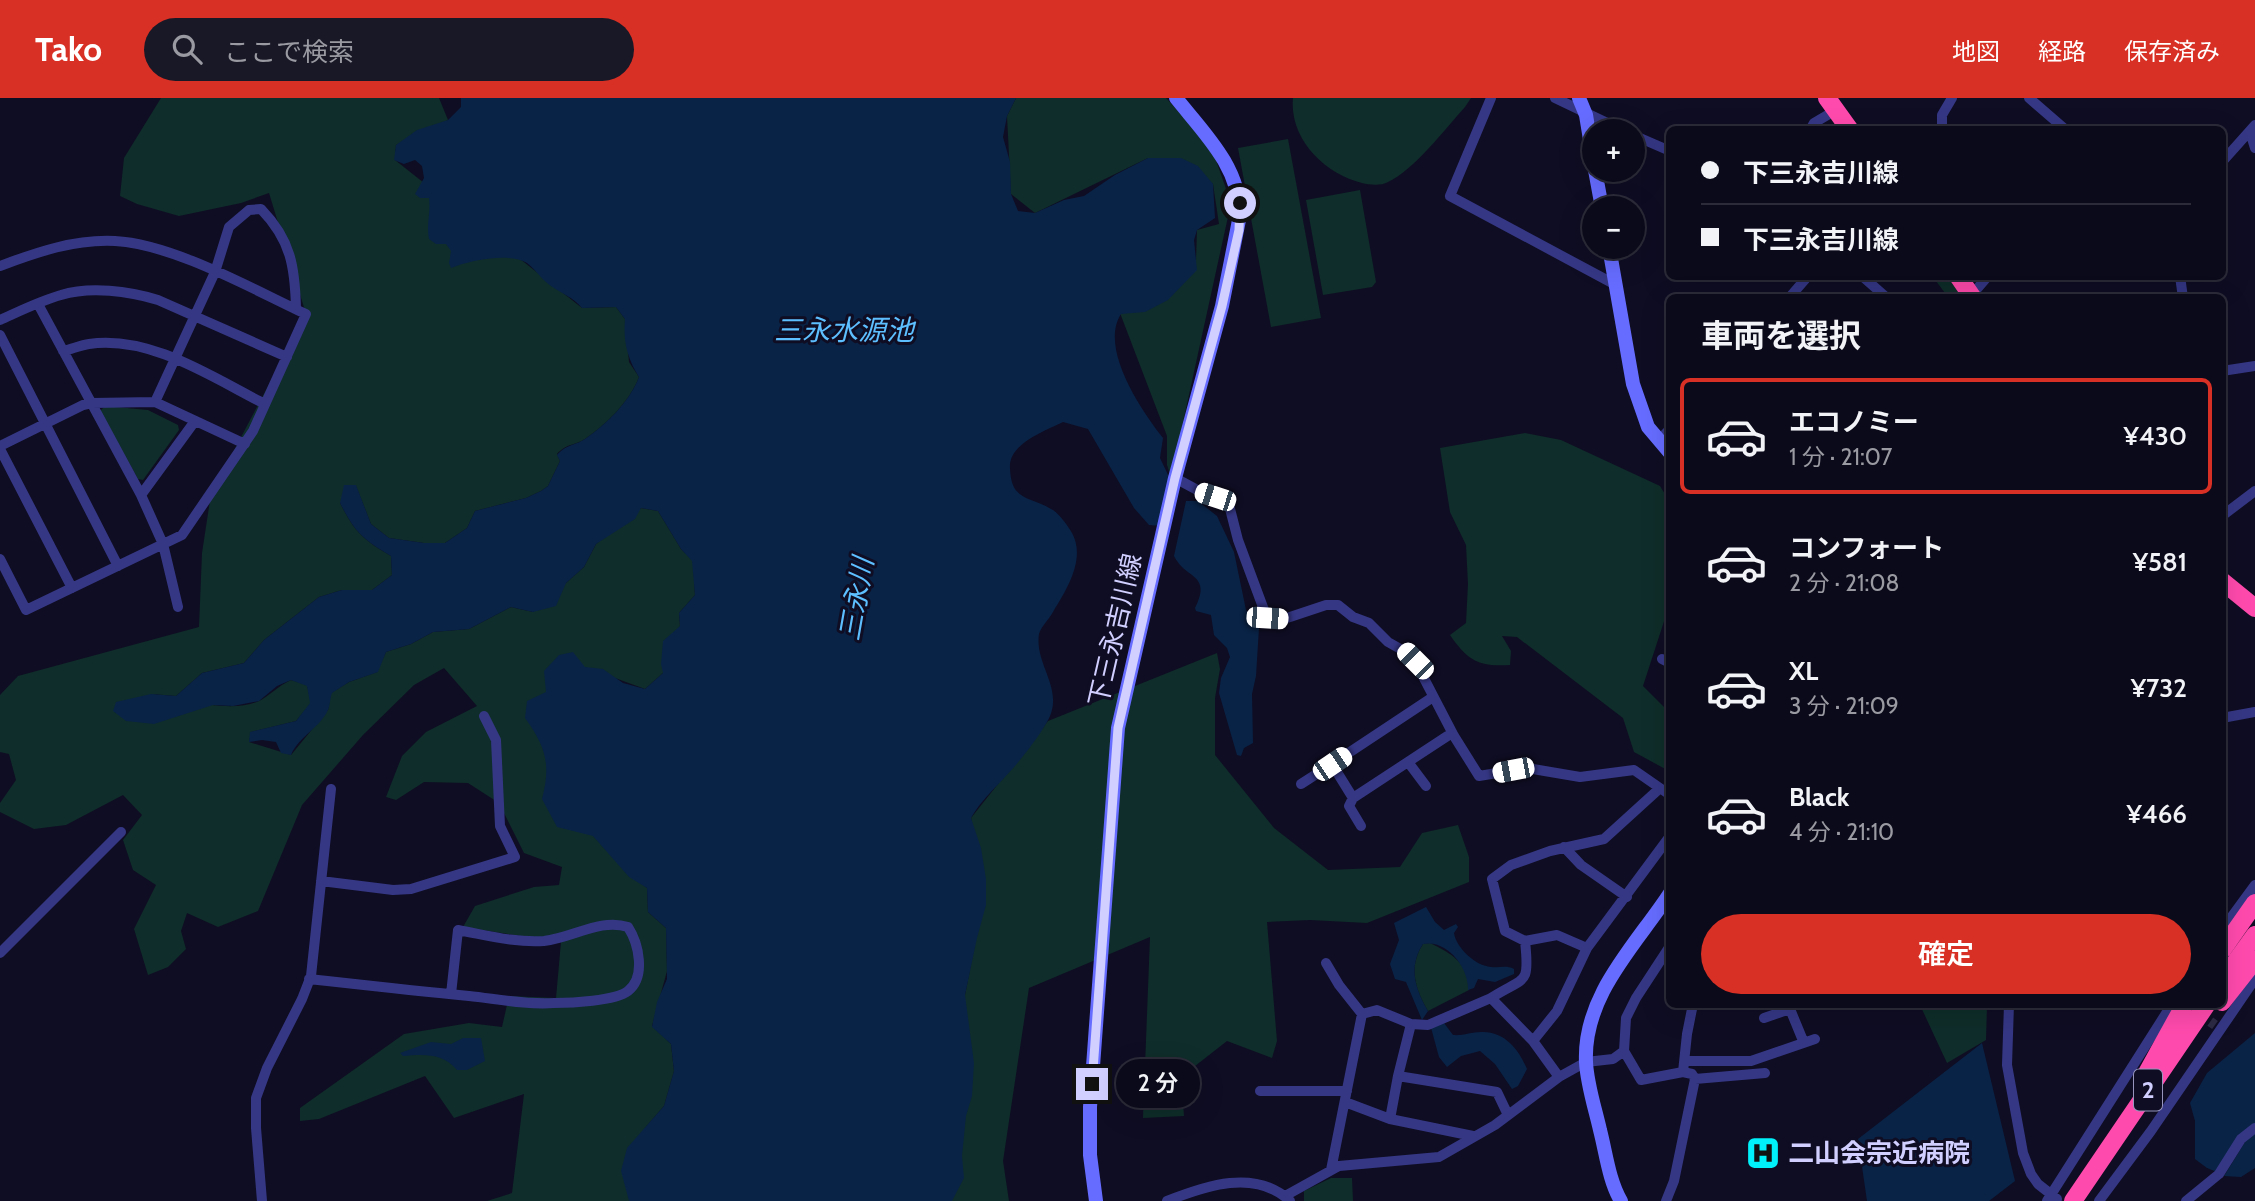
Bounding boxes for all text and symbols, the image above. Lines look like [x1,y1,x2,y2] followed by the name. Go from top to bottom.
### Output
[144,18,634,81] search box
[35,29,102,69] text: Tako
[168,30,206,68] icon: search
[224,36,354,68] text: ここで検索
[1952,37,2000,66] text: 地図
[2038,37,2086,66] text: 経路
[2124,37,2220,66] text: 保存済み
[1582,119,1645,259] map controls
[1582,119,1645,182] button: +
[1743,157,1899,189] text: 下三永吉川線
[1224,187,1256,219] route start
[1582,196,1645,259] button: −
[1743,224,1899,256] text: 下三永吉川線
[774,313,917,347] water label: 三永水源池
[1701,316,1861,355] text: 車両を選択
[1705,405,1768,468] icon: car
[1789,406,1919,438] text: エコノミー
[2124,420,2187,452] text: ¥430
[1789,443,1892,471] text: 1 分 · 21:07
[1192,481,1239,513] car
[1705,531,1768,594] icon: car
[1789,532,1944,564] text: コンフォート
[2133,546,2187,578] text: ¥581
[1082,550,1148,710] street label: 下三永吉川線
[832,552,881,643] water label: 三永川
[1789,569,1899,597] text: 2 分 · 21:08
[1246,606,1289,630] car
[1393,639,1438,683] car
[1789,655,1818,687] text: XL
[1705,657,1768,720] icon: car
[2131,672,2187,704] text: ¥732
[1789,692,1899,720] text: 3 分 · 21:09
[1309,744,1356,784] car
[1491,756,1536,784] car
[1789,781,1849,813] text: Black
[1705,783,1768,846] icon: car
[2127,798,2187,830] text: ¥466
[1789,818,1894,846] text: 4 分 · 21:10
[1701,914,2191,994] button: 確定
[1116,1060,1200,1108] callout: 2 分
[1076,1068,1108,1100] route end
[1138,1069,1178,1097] text: 2 分
[2134,1070,2162,1110] road number: 2
[1744,1134,1782,1172] hospital icon: 二山会宗近病院
[1788,1137,1970,1169] place label: 二山会宗近病院

